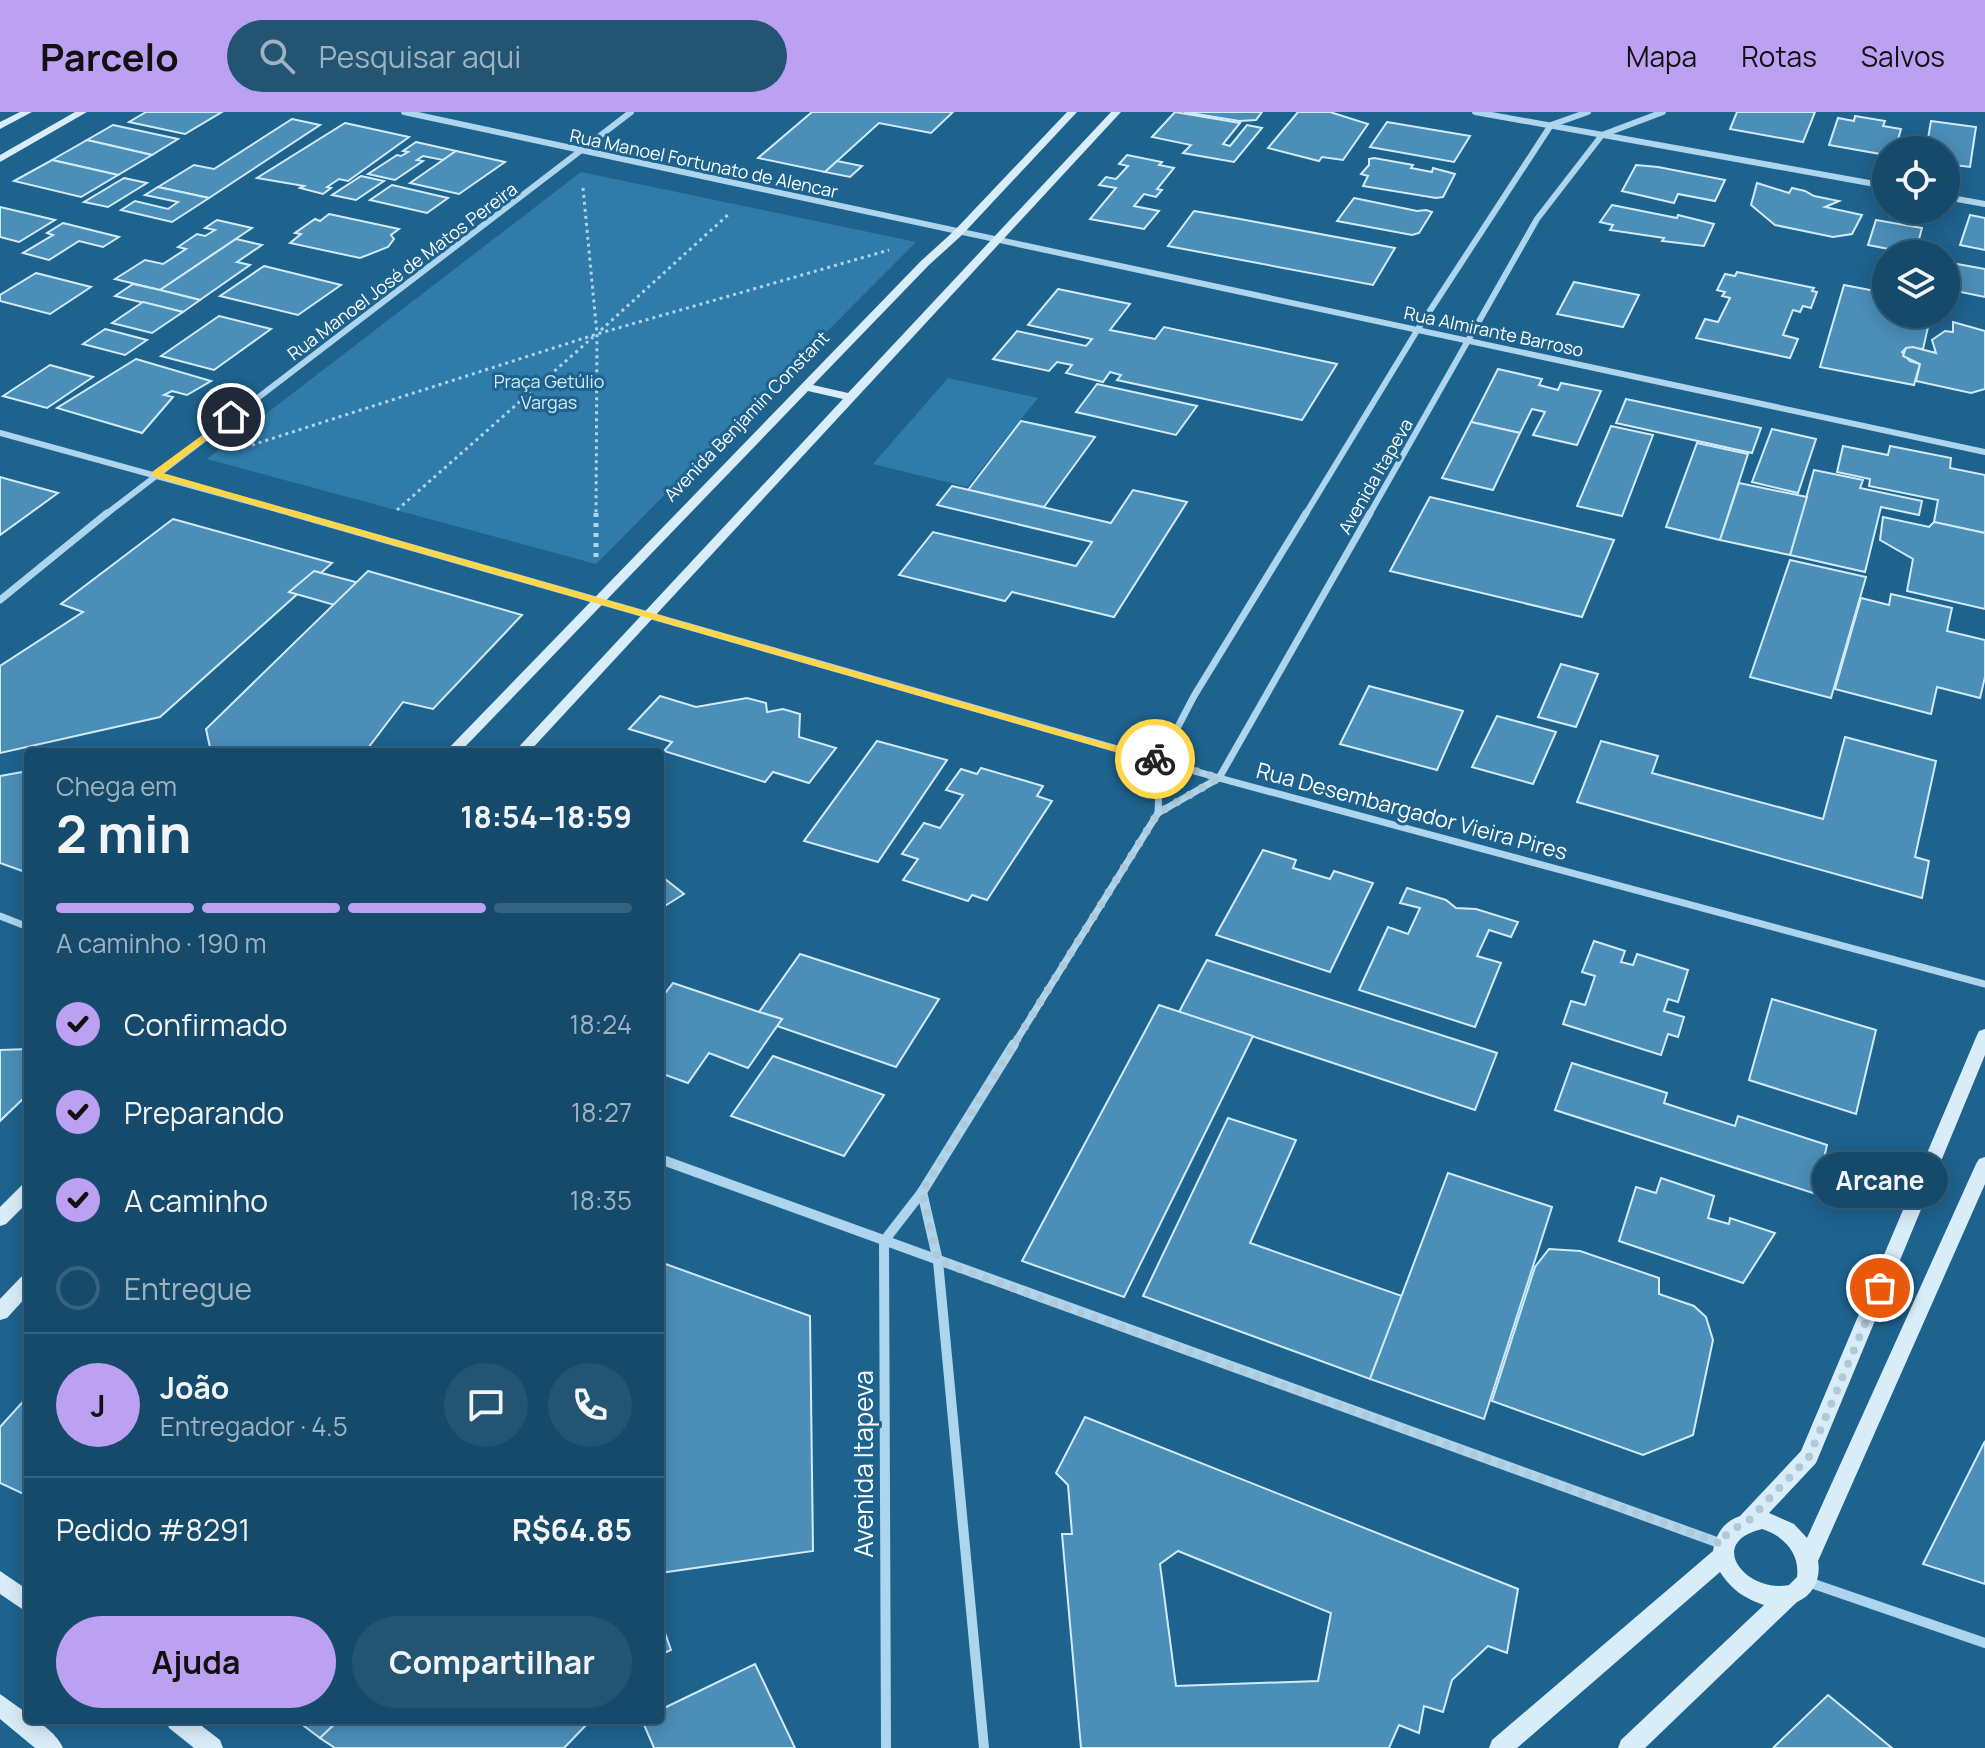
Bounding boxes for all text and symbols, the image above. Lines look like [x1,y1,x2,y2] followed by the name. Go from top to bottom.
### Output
[227,20,787,92] search box
[40,30,179,82] text: Parcelo
[255,34,299,78] icon: search
[319,36,521,77] text: Pesquisar aqui
[1626,37,1697,75] text: Mapa
[1741,37,1817,75] text: Rotas
[1861,37,1945,75] text: Salvos
[568,123,841,203] street label: Rua Manoel Fortunato de Alencar
[1872,136,1960,328] map controls
[1872,136,1960,224] button: locate
[282,177,522,365] street label: Rua Manoel José de Matos Pereira
[1872,240,1960,328] button: layers
[1402,300,1586,362] street label: Rua Almirante Barroso
[658,326,834,506] street label: Avenida Benjamin Constant
[494,369,604,414] park label: Praça Getúlio Vargas
[197,383,265,451] pin
[209,395,253,439] icon: home
[1332,414,1418,538] street label: Avenida Itapeva
[1115,719,1195,799] courier
[1133,737,1177,781] icon: bike
[1253,755,1571,867] street label: Rua Desembargador Vieira Pires
[56,768,177,804] text: Chega em
[460,796,632,837] text: 18:54–18:59
[56,798,191,869] text: 2 min
[56,925,266,961] text: A caminho · 190 m
[56,1002,100,1046] icon: check
[124,1004,288,1045] text: Confirmado
[569,1006,632,1042] text: 18:24
[56,1090,100,1134] icon: check
[124,1092,284,1133] text: Preparando
[571,1094,632,1130] text: 18:27
[1812,1152,1948,1208] callout: Arcane
[1836,1162,1924,1198] text: Arcane
[56,1178,100,1222] icon: check
[124,1180,268,1221] text: A caminho
[570,1182,632,1218] text: 18:35
[1846,1254,1914,1322] pin
[1858,1266,1902,1310] icon: bag
[124,1268,252,1309] text: Entregue
[444,1363,528,1447] button: chat
[548,1363,632,1447] button: phone
[160,1367,229,1408] text: João
[845,1370,881,1558] street label: Avenida Itapeva
[90,1385,106,1426] text: J
[160,1408,348,1444] text: Entregador · 4.5
[56,1509,250,1550] text: Pedido #8291
[512,1509,632,1550] text: R$64.85
[56,1616,336,1708] button: Ajuda
[352,1616,632,1708] button: Compartilhar

